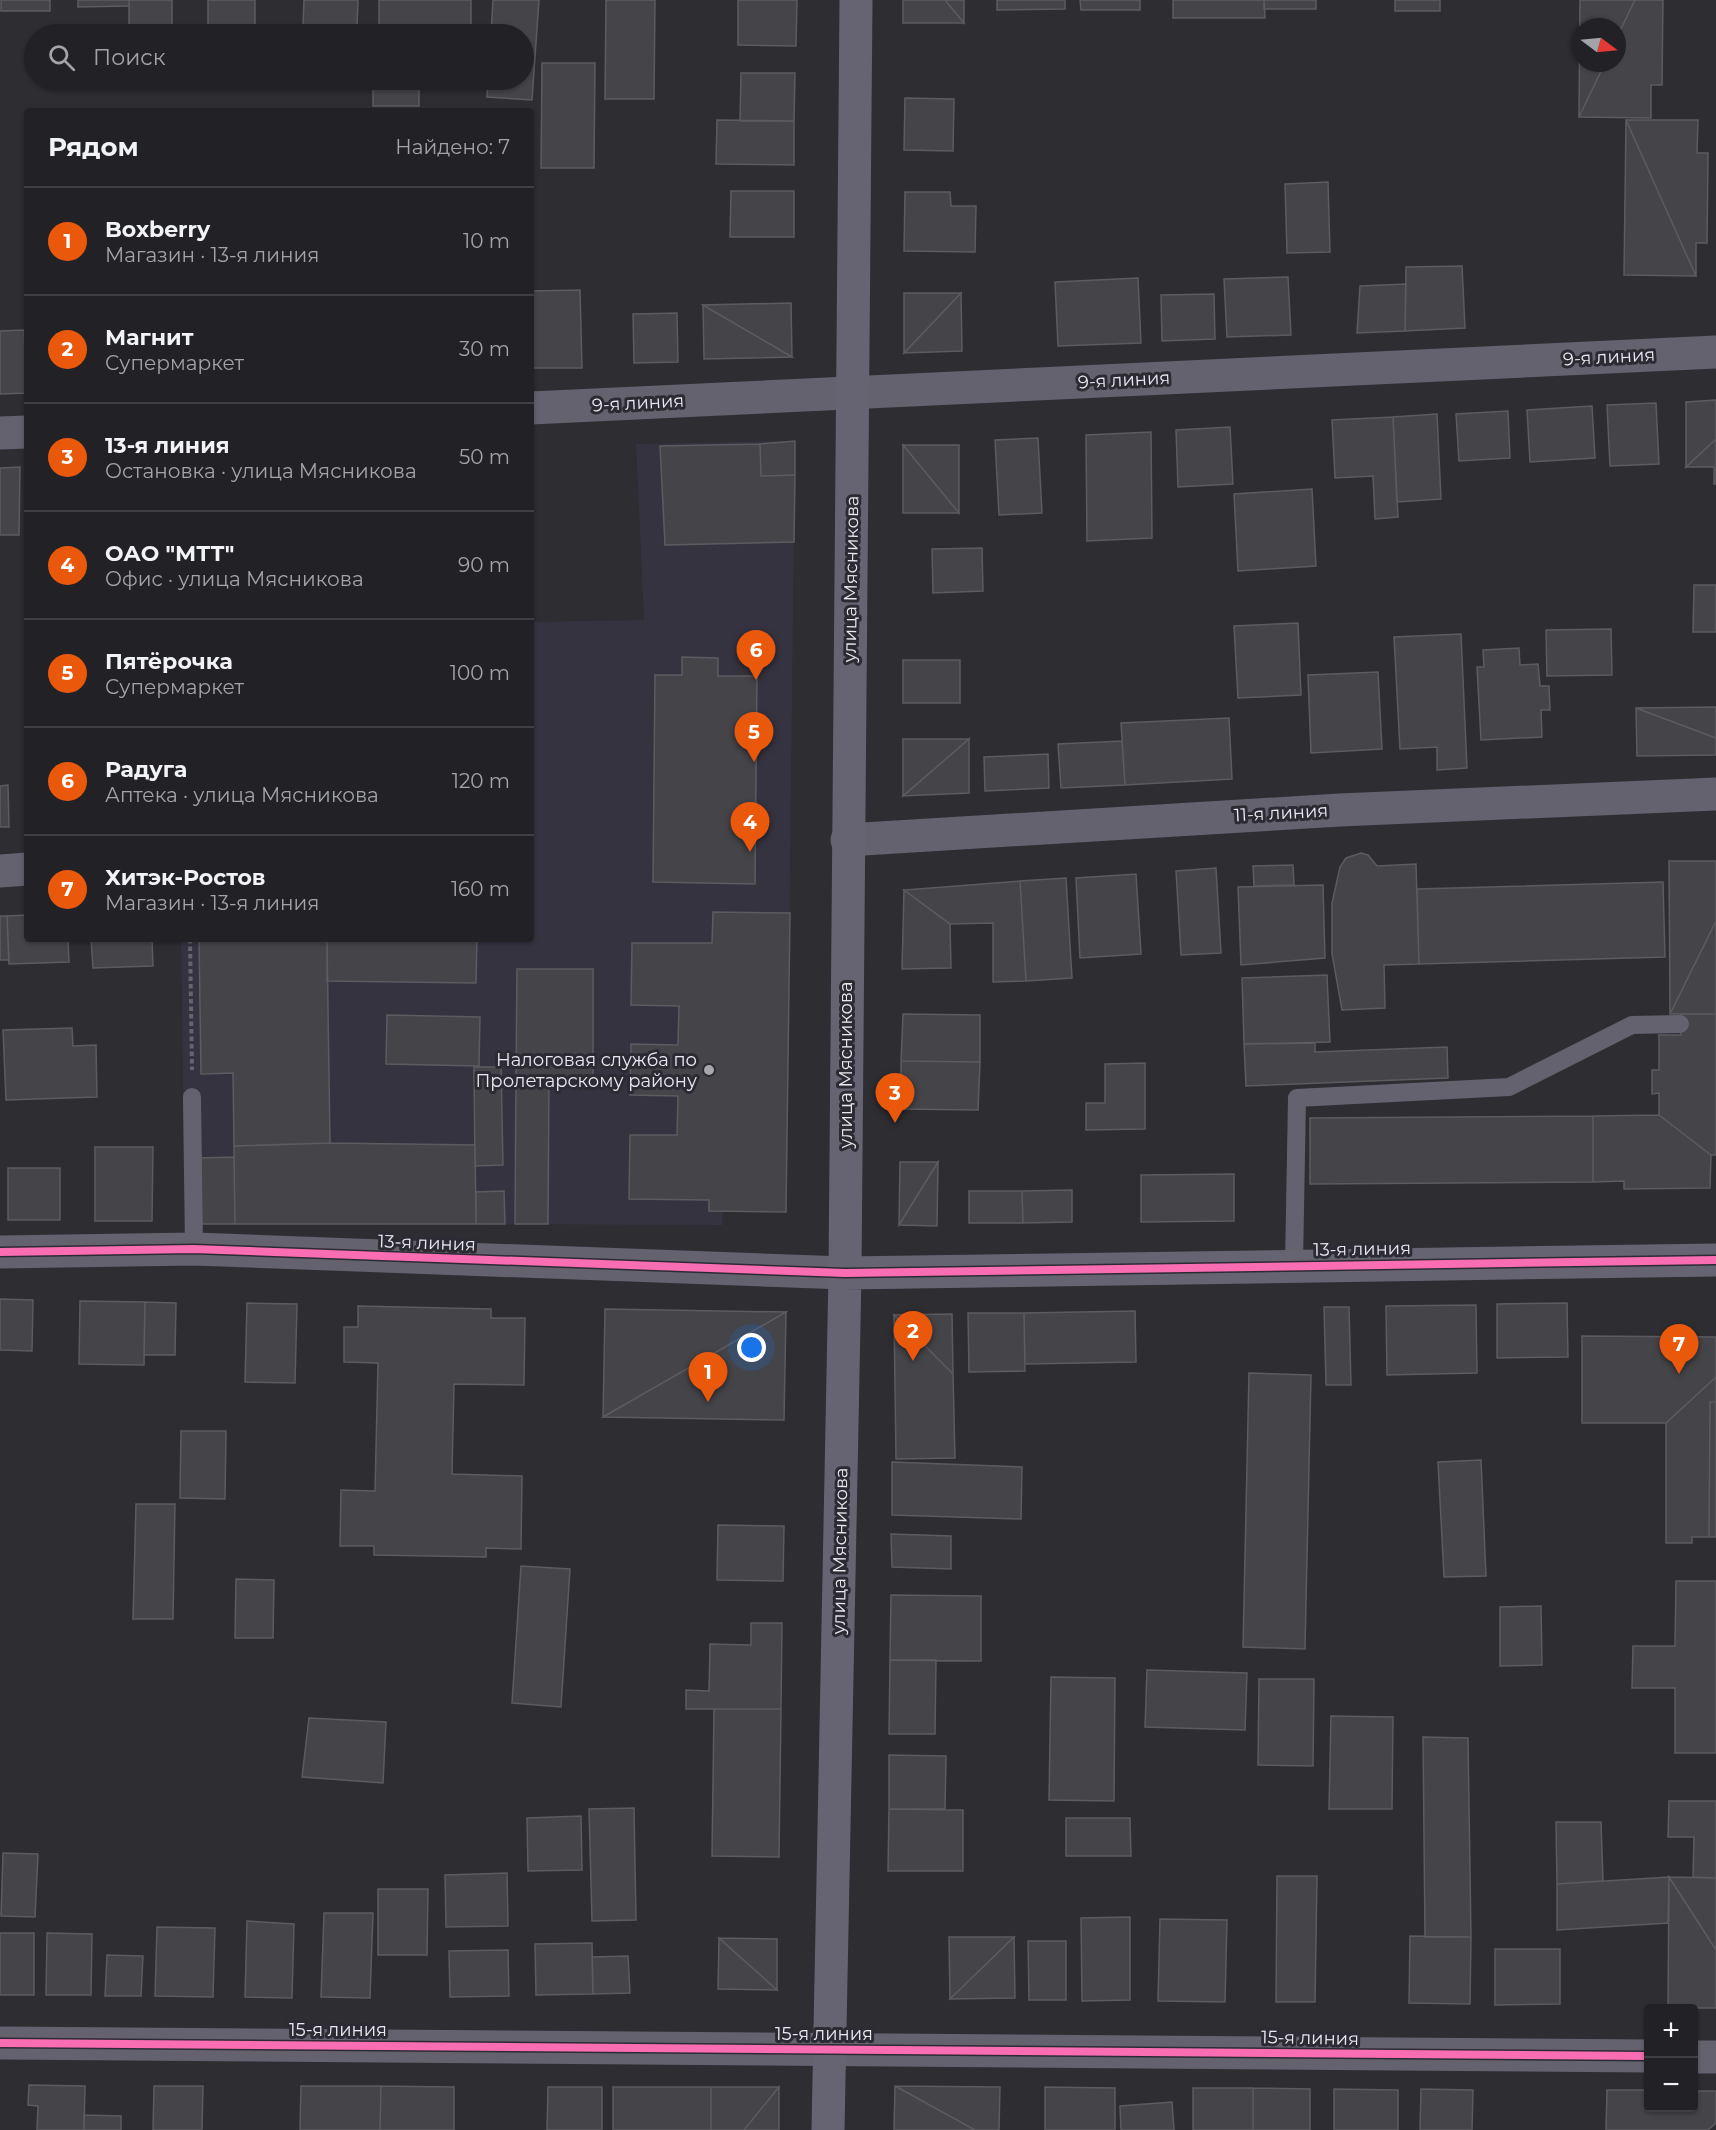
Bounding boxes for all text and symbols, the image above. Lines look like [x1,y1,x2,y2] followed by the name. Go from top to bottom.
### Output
[1572,18,1626,72] north arrow
[24,24,534,90] search box
[45,41,78,74] icon: search
[93,44,165,71] text: Поиск
[48,131,139,163] text: Рядом
[395,135,510,159] text: Найдено: 7
[105,216,210,243] text: Boxberry
[64,229,71,253] text: 1
[463,229,510,253] text: 10 m
[105,243,319,267] text: Магазин · 13-я линия
[105,324,193,351] text: Магнит
[62,337,73,361] text: 2
[459,337,510,361] text: 30 m
[1562,344,1656,370] street label: 9-я линия
[105,351,244,375] text: Супермаркет
[1077,367,1171,393] street label: 9-я линия
[591,390,685,416] street label: 9-я линия
[105,432,230,459] text: 13-я линия
[62,445,73,469] text: 3
[459,445,510,469] text: 50 m
[105,459,417,483] text: Остановка · улица Мясникова
[839,495,863,664] street label: улица Мясникова
[105,540,234,567] text: ОАО "МТТ"
[61,553,74,577] text: 4
[458,553,510,577] text: 90 m
[105,567,364,591] text: Офис · улица Мясникова
[736,630,776,680] pin: 6
[105,648,233,675] text: Пятёрочка
[62,661,73,685] text: 5
[450,661,510,685] text: 100 m
[105,675,244,699] text: Супермаркет
[734,712,774,762] pin: 5
[105,756,187,783] text: Радуга
[61,769,74,793] text: 6
[452,769,510,793] text: 120 m
[105,783,379,807] text: Аптека · улица Мясникова
[1233,800,1329,826] street label: 11-я линия
[730,802,770,852] pin: 4
[105,864,266,891] text: Хитэк-Ростов
[61,877,74,901] text: 7
[451,877,510,901] text: 160 m
[105,891,319,915] text: Магазин · 13-я линия
[835,982,857,1149] street label: улица Мясникова
[475,1049,697,1092] place label: Налоговая служба по Пролетарскому району
[702,1063,716,1077] marker: Налоговая служба по Пролетарскому району
[876,1074,914,1123] pin: 3
[378,1230,476,1256] street label: 13-я линия
[1313,1237,1411,1261] street label: 13-я линия
[894,1312,932,1361] pin: 2
[1660,1324,1698,1374] pin: 7
[737,1333,766,1362] your location
[688,1352,728,1402] pin: 1
[828,1467,852,1636] street label: улица Мясникова
[1644,2004,1698,2112] map controls
[1644,2004,1698,2058] button: +
[289,2019,387,2041] street label: 15-я линия
[775,2023,873,2045] street label: 15-я линия
[1261,2026,1359,2050] street label: 15-я линия
[1644,2058,1698,2112] button: −

